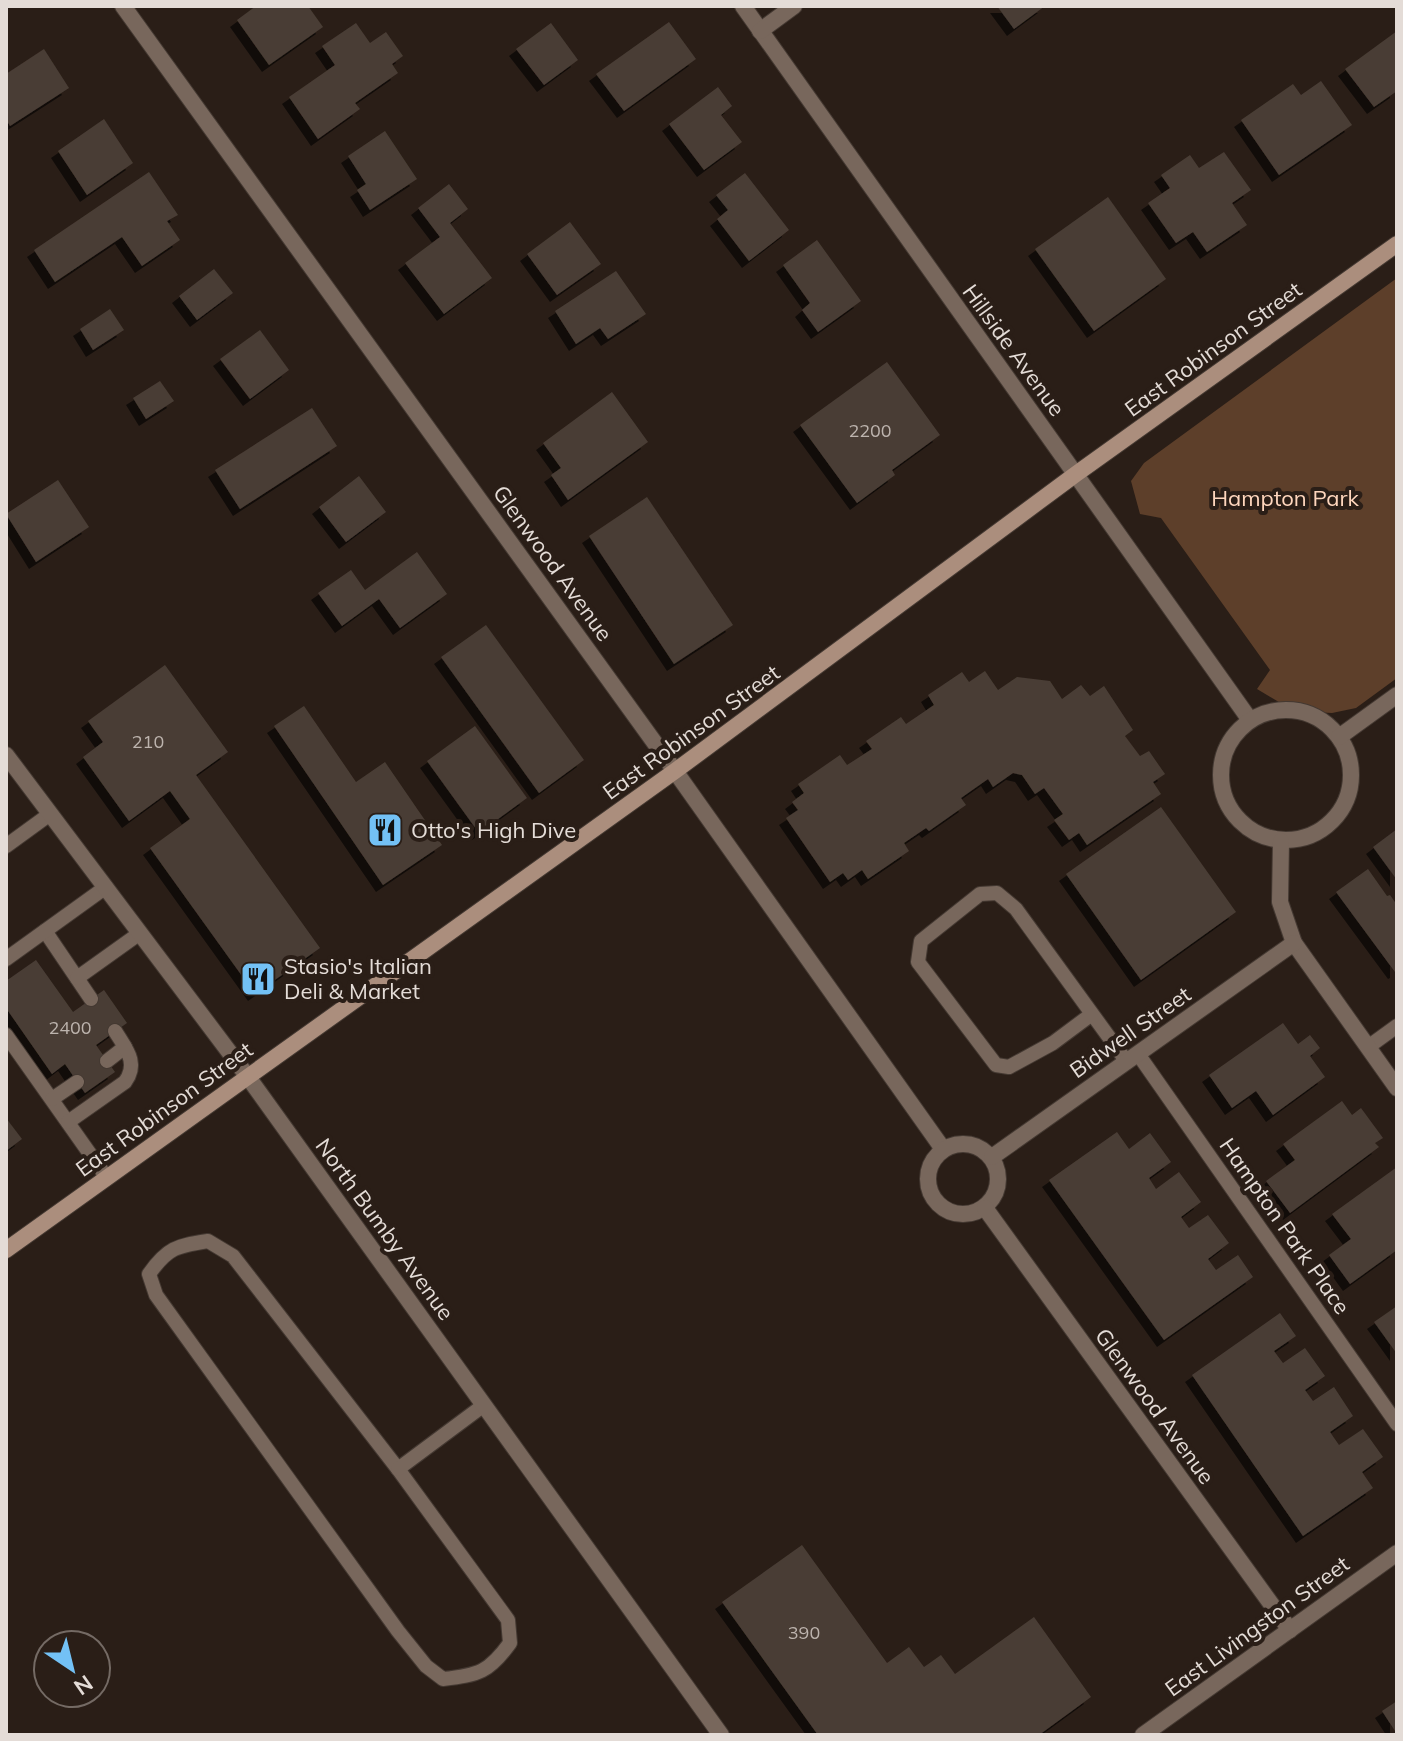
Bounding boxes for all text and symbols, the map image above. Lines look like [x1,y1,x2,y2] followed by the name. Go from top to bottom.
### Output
[1119,275,1307,423] street label: East Robinson Street
[957,279,1071,421] street label: Hillside Avenue
[848,419,892,442] house number: 2200
[487,480,619,646] street label: Glenwood Avenue
[1211,484,1359,512] park label: Hampton Park
[597,658,785,806] street label: East Robinson Street
[132,730,164,753] house number: 210
[366,811,404,849] restaurant icon: Otto's High Dive
[411,816,576,844] place label: Otto's High Dive
[284,952,432,1005] place label: Stasio's Italian Deli & Market
[239,960,277,998] restaurant icon: Stasio's Italian Deli & Market
[1064,980,1196,1084] street label: Bidwell Street
[48,1016,92,1039] house number: 2400
[70,1035,258,1183] street label: East Robinson Street
[1214,1132,1356,1320] street label: Hampton Park Place
[310,1133,460,1325] street label: North Bumby Avenue
[1089,1323,1221,1489] street label: Glenwood Avenue
[1159,1550,1355,1702] street label: East Livingston Street
[788,1621,820,1644] house number: 390
[32,1629,112,1709] north arrow
[69,1669,98,1702] text: N

